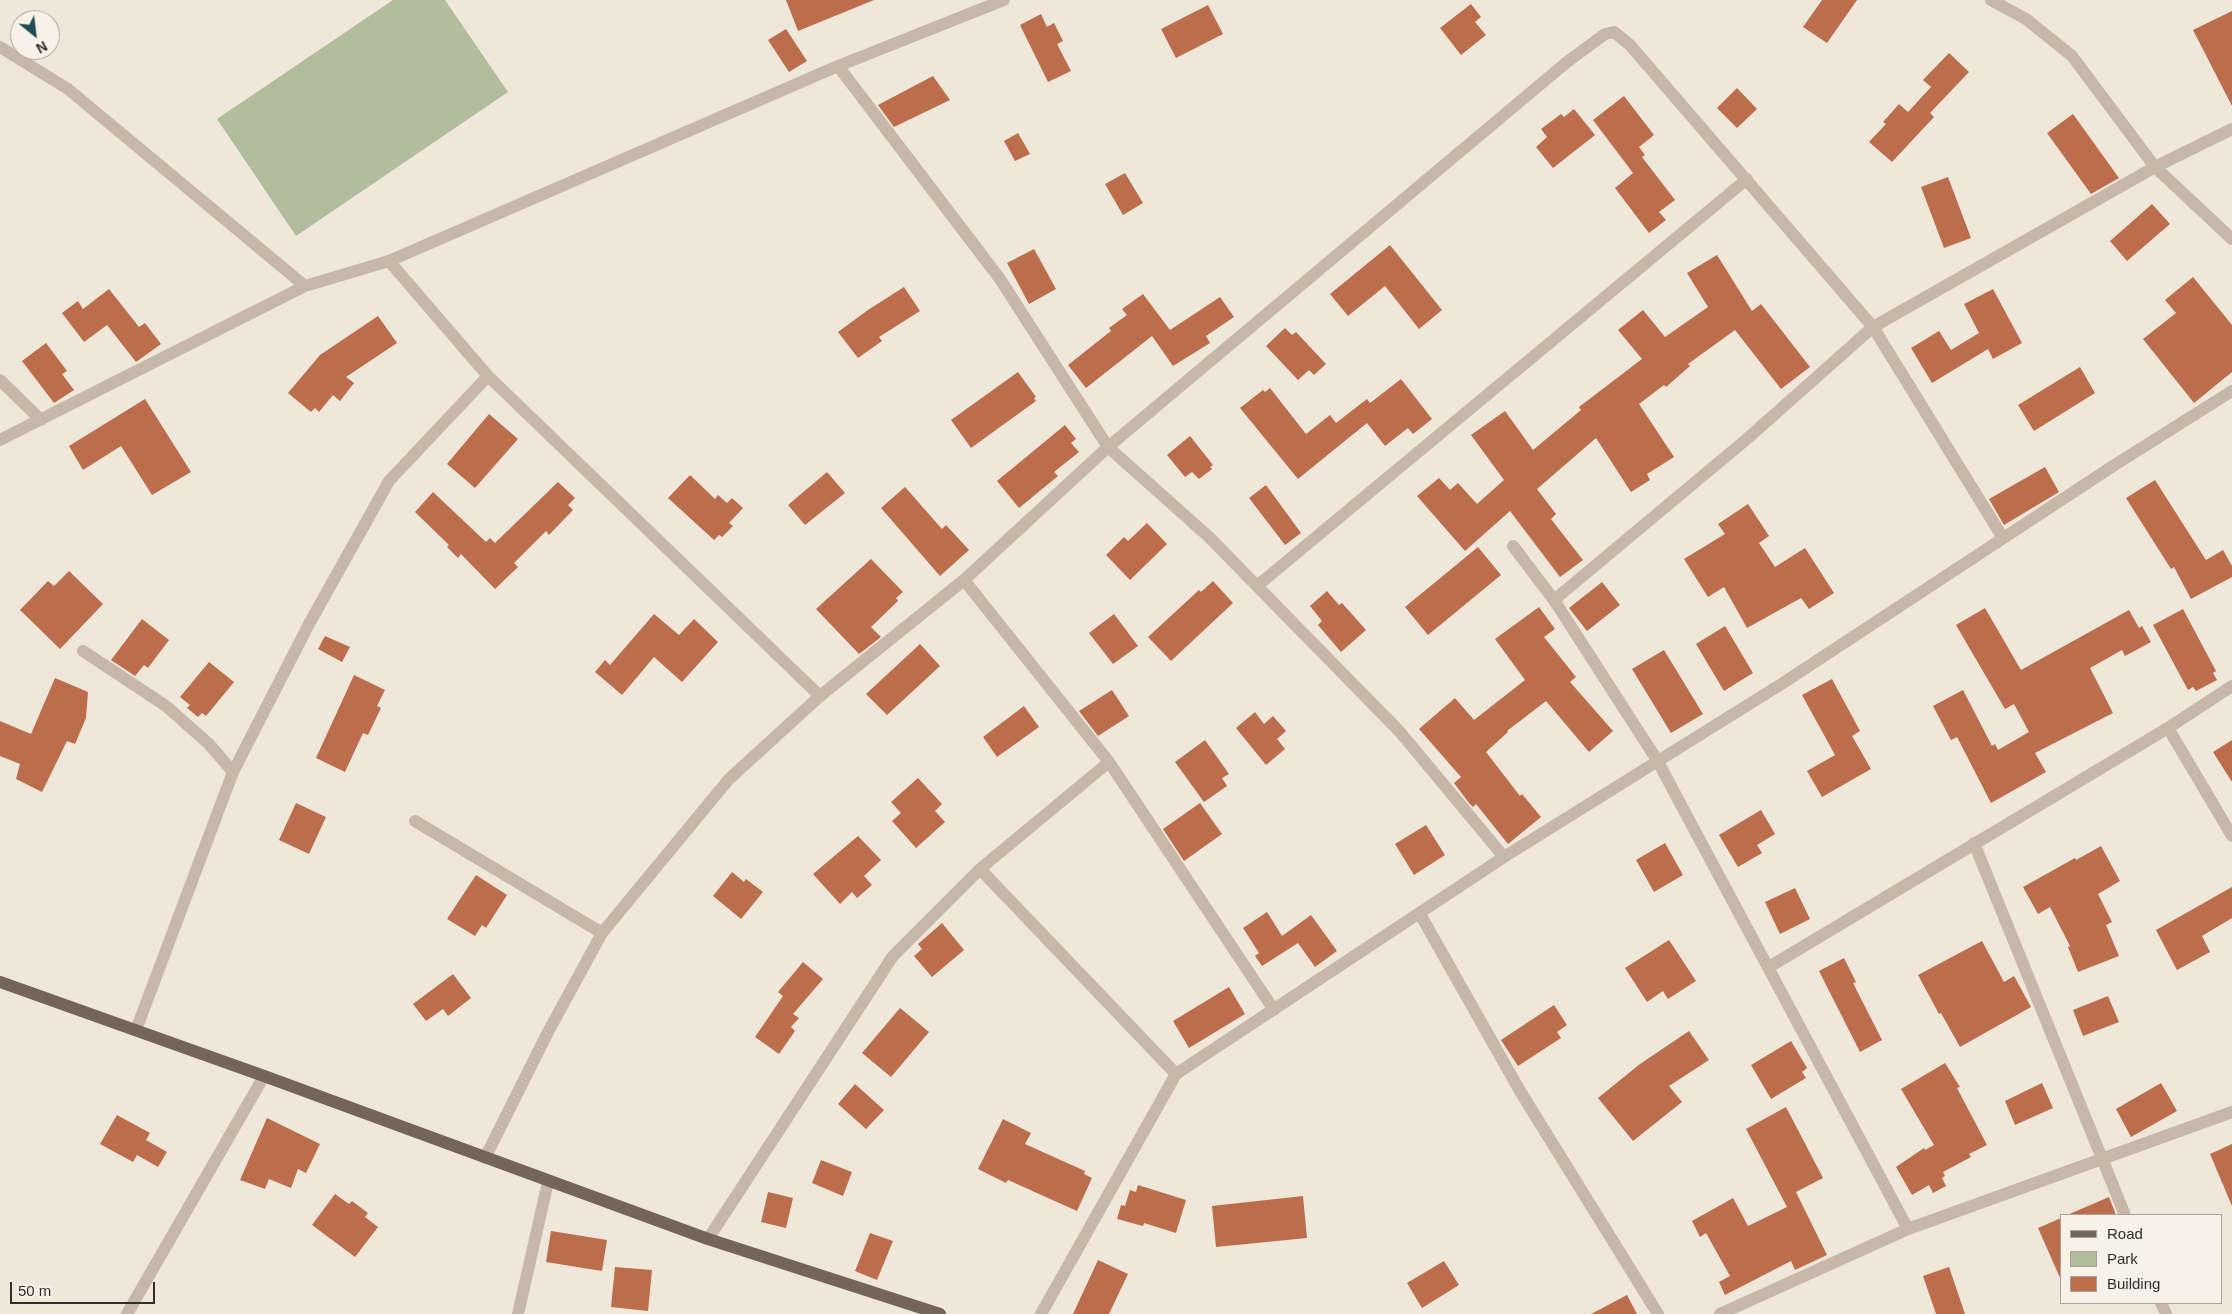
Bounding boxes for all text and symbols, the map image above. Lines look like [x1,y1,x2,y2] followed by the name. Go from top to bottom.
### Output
[10,10,60,60] north arrow
[33,38,50,57] text: N
[2060,1214,2222,1304] legend
[2107,1225,2143,1242] text: Road
[2107,1250,2138,1267] text: Park
[12,1272,158,1304] scale bar
[2107,1275,2160,1292] text: Building
[18,1282,51,1299] text: 50 m

